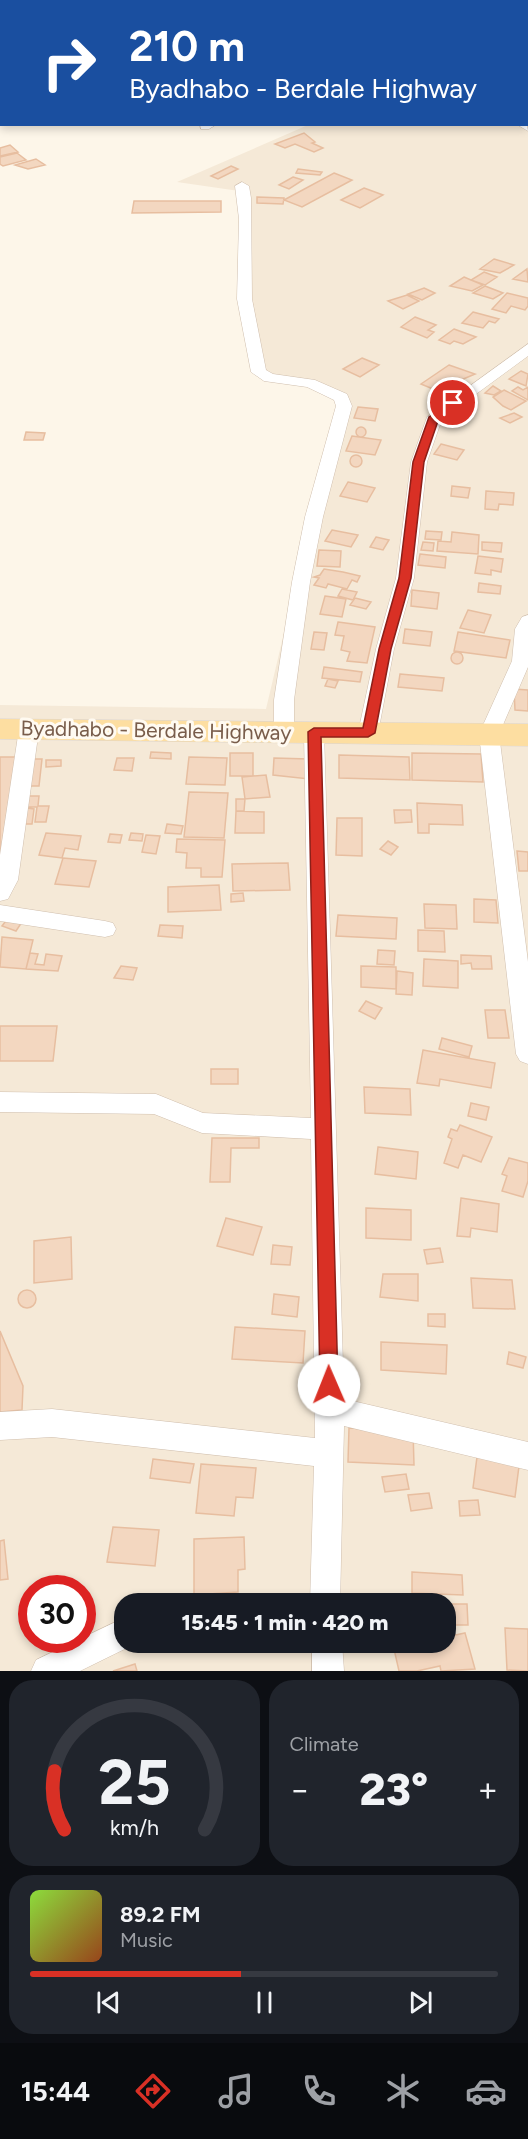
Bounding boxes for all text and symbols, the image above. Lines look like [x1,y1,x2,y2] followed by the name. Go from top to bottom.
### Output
[129,21,245,72] text: 210 m
[30,24,108,102] icon: right
[129,72,477,105] text: Byadhabo - Berdale Highway
[427,377,478,428] pin
[436,386,469,419] icon: arrive
[20,715,292,745] street label: Byadhabo - Berdale Highway
[297,1353,361,1417] position arrow
[18,1575,96,1653] speed limit sign: 30
[182,1609,388,1636] text: 15:45 · 1 min · 420 m
[290,1732,359,1756] text: Climate
[98,1745,170,1820] text: 25
[359,1762,428,1816] text: 23°
[290,1770,310,1809] text: −
[477,1770,498,1809] text: +
[110,1815,159,1840] text: km/h
[120,1901,201,1928] text: 89.2 FM
[120,1928,173,1952] text: Music
[92,1986,125,2019] icon: previous
[248,1986,281,2019] icon: pause
[404,1986,437,2019] icon: next
[132,2070,174,2112] icon: directions
[215,2070,257,2112] icon: music
[298,2070,340,2112] icon: phone
[382,2070,424,2112] icon: climate
[465,2070,507,2112] icon: car
[21,2075,90,2108] text: 15:44

